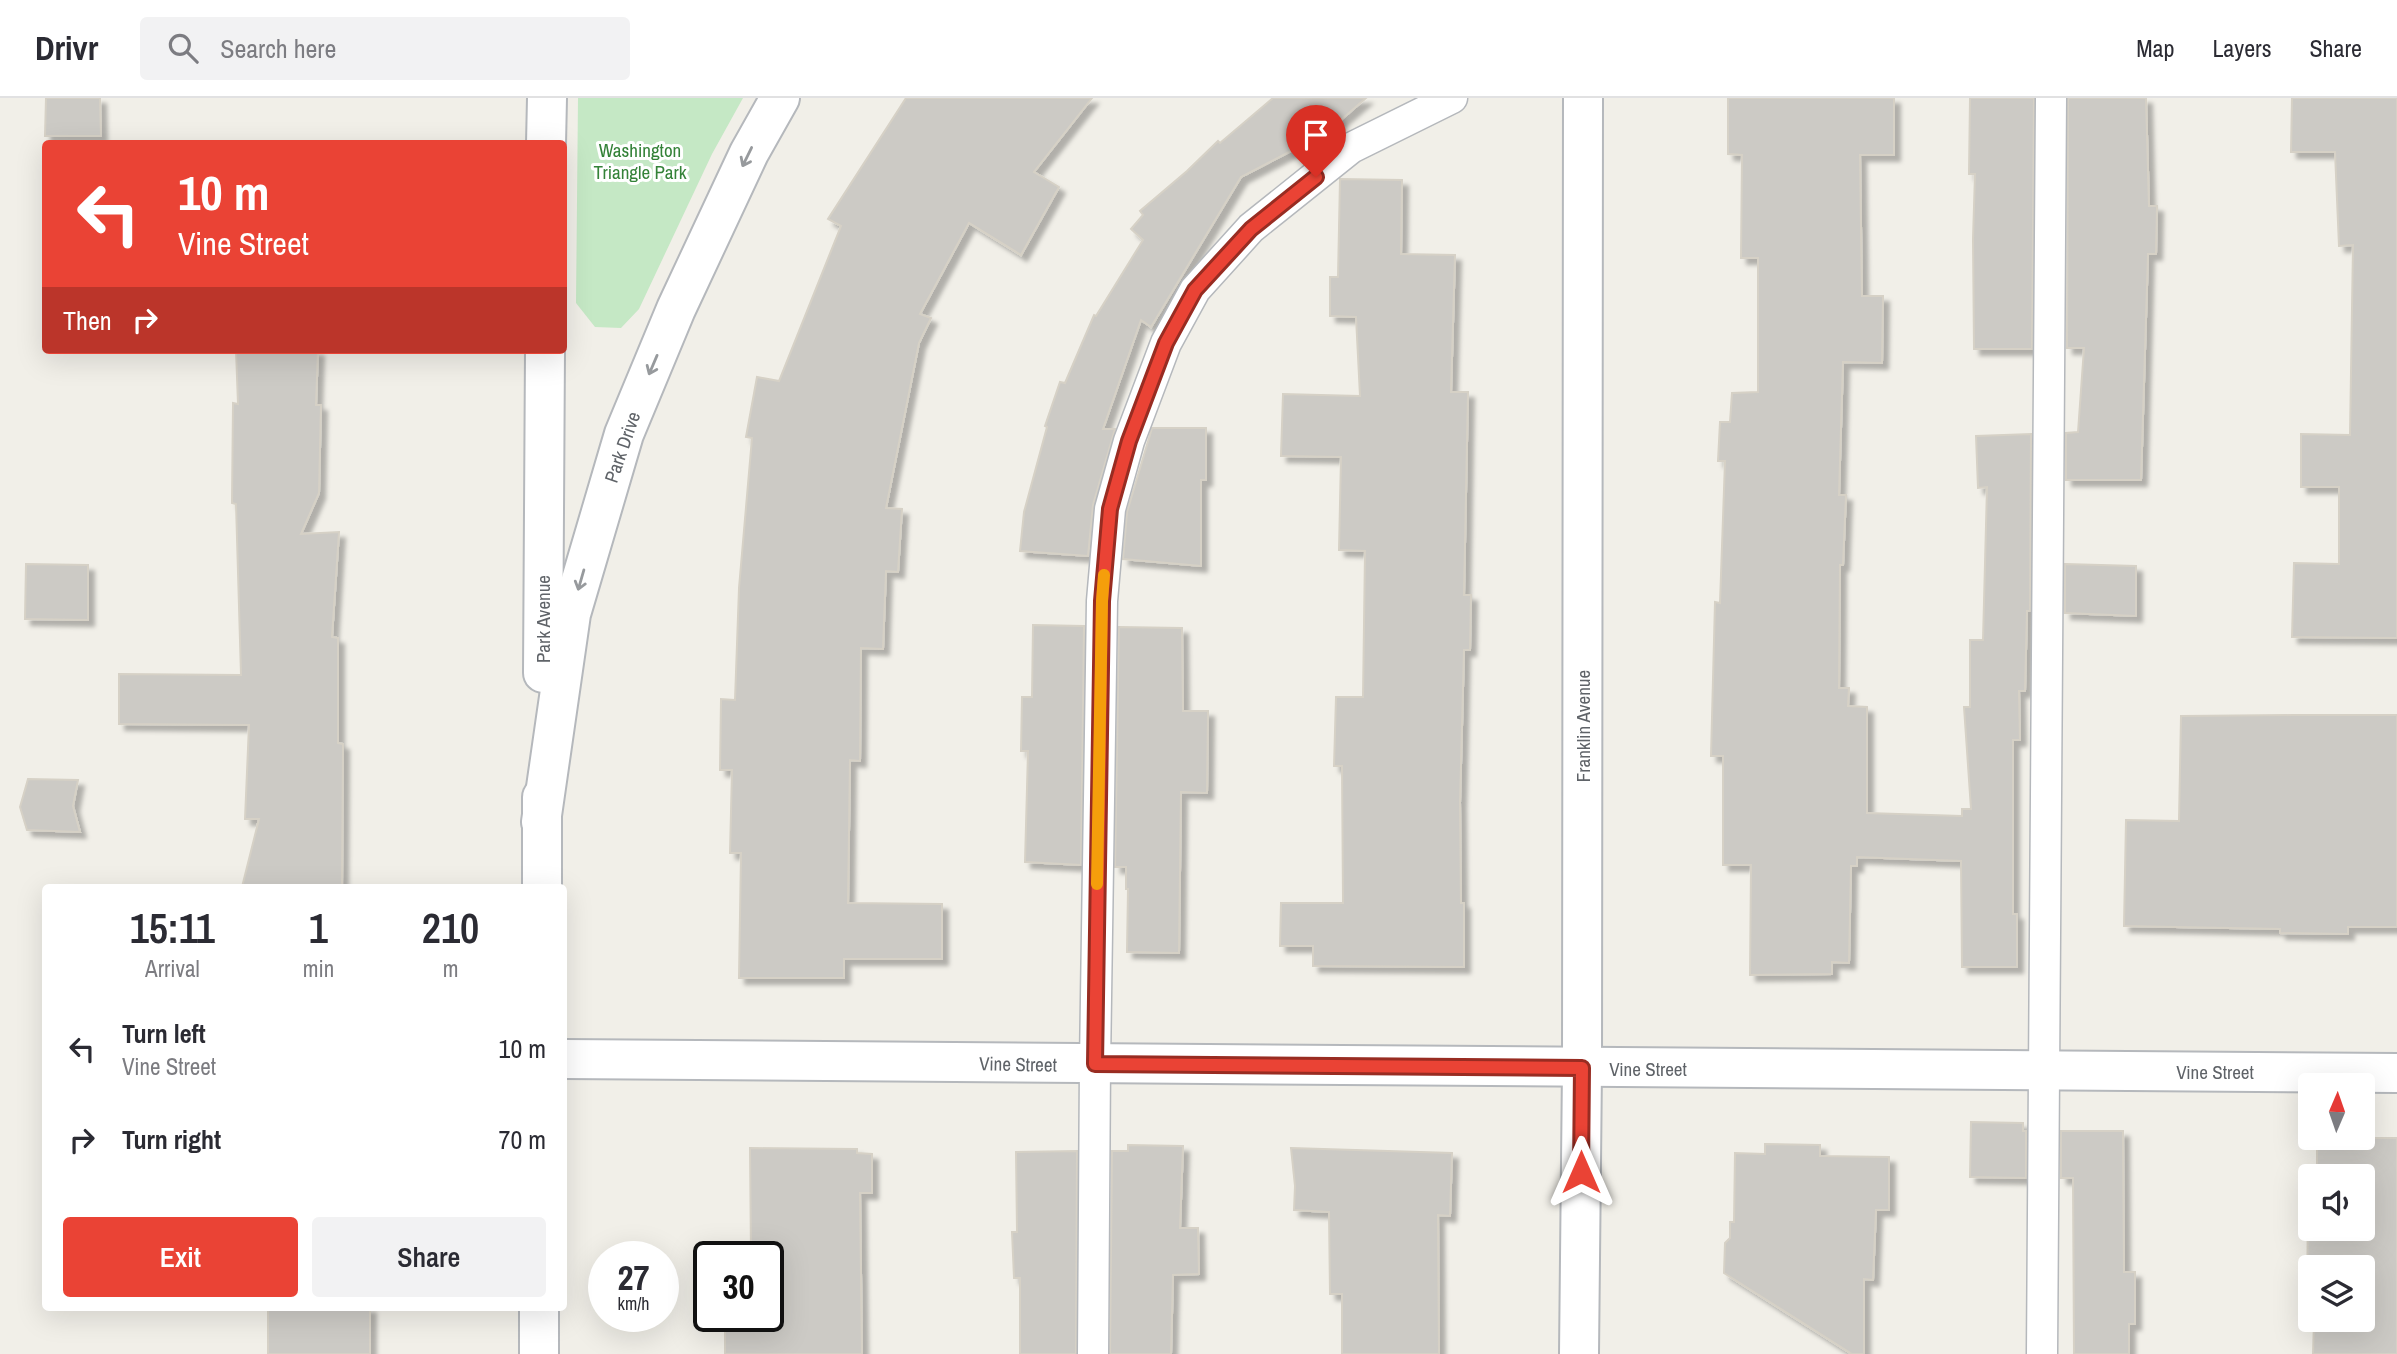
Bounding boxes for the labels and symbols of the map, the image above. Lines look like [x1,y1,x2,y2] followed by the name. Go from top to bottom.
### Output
[1286,105,1346,177] pin
[594,137,687,185] park label: Washington Triangle Park
[740,146,753,167] one-way arrow
[646,353,659,375] one-way arrow
[598,408,646,486] street label: Park Drive
[574,569,587,591] one-way arrow
[530,575,556,663] street label: Park Avenue
[1570,670,1596,782] street label: Franklin Avenue
[979,1050,1058,1078] street label: Vine Street
[1609,1056,1688,1082] street label: Vine Street
[2176,1059,2255,1085] street label: Vine Street
[2298,1073,2375,1150] north arrow
[1544,1135,1618,1209] position arrow
[693,1241,784,1332] speed limit sign: 30

